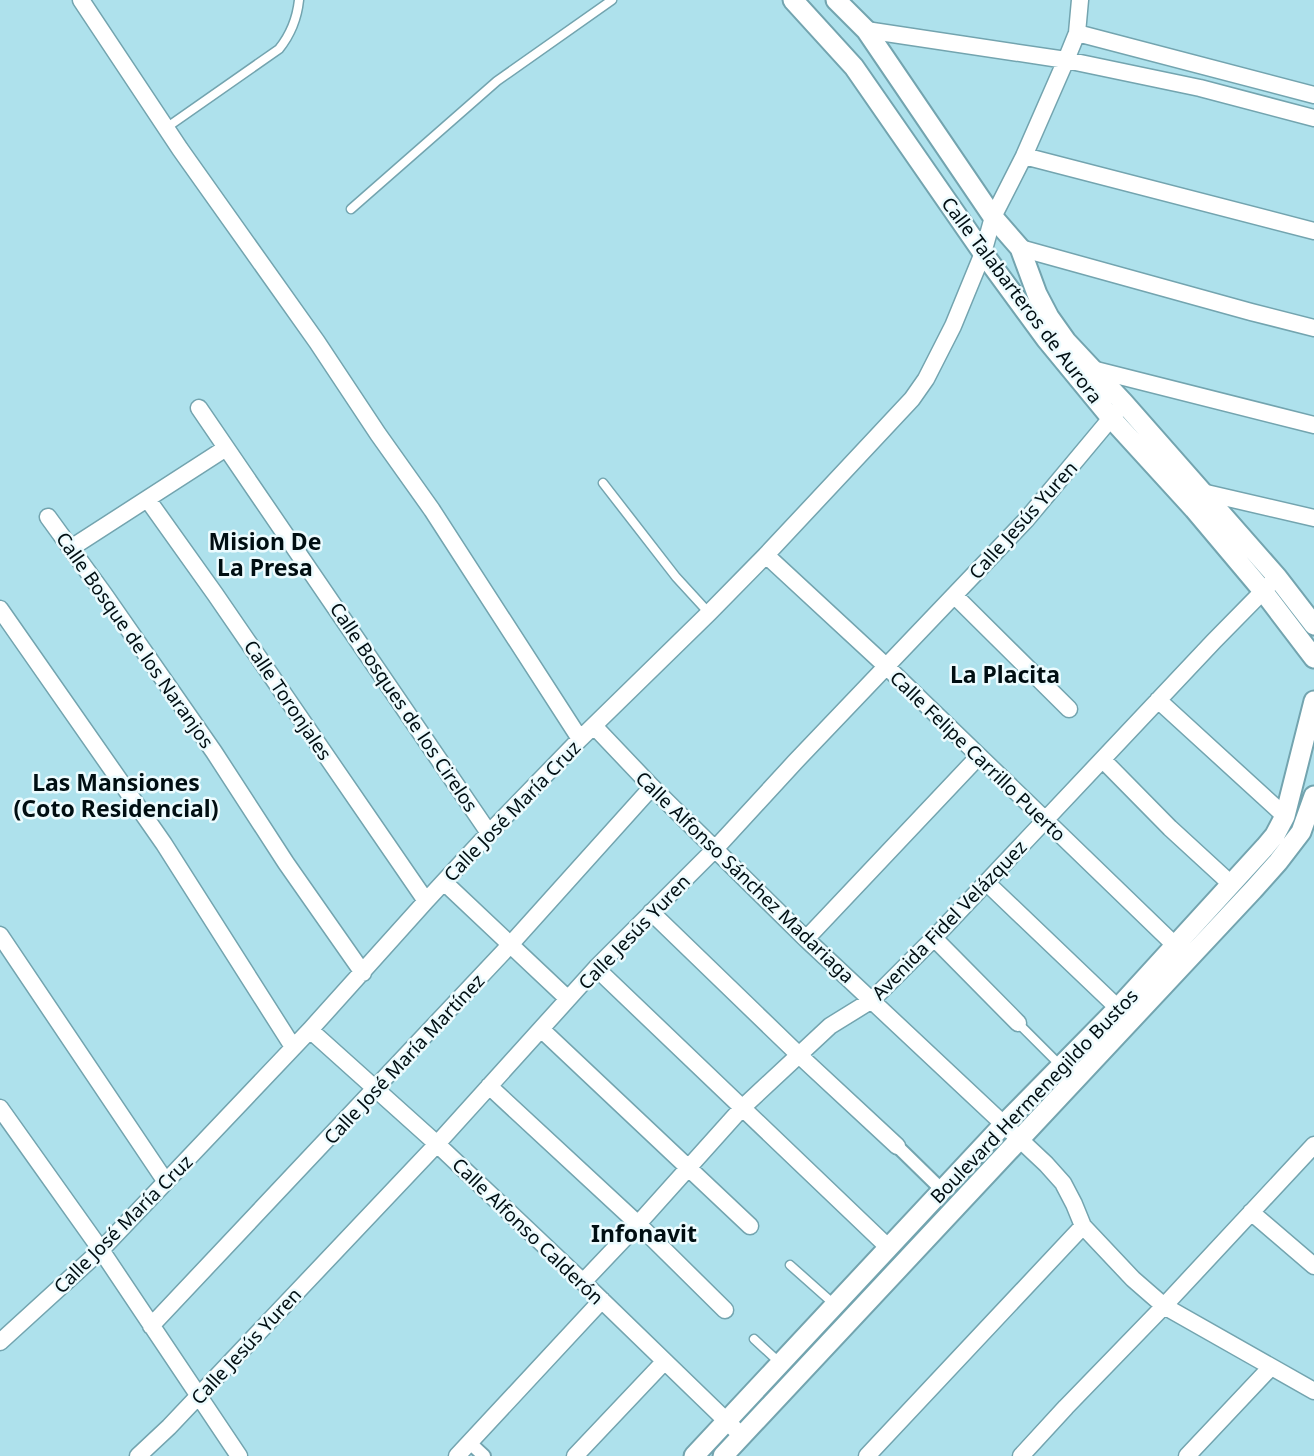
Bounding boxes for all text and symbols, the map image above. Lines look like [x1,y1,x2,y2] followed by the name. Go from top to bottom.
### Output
[936,191,1108,409] street label: Calle Talabarteros de Aurora
[963,455,1083,585] street label: Calle Jesús Yuren
[209,525,321,583] district label: Mision De La Presa
[50,527,220,753] street label: Calle Bosque de los Naranjos
[324,597,484,817] street label: Calle Bosques de los Cirelos
[238,635,338,765] street label: Calle Toronjales
[950,658,1060,690] district label: La Placita
[884,665,1072,847] street label: Calle Felipe Carrillo Puerto
[438,735,586,887] street label: Calle José María Cruz
[630,765,860,989] street label: Calle Alfonso Sánchez Madariaga
[14,766,218,824] district label: Las Mansiones (Coto Residencial)
[866,834,1032,1005] street label: Avenida Fidel Velázquez
[572,869,696,995] street label: Calle Jesús Yuren
[318,968,490,1150] street label: Calle José María Martínez
[924,983,1144,1209] street label: Boulevard Hermenegildo Bustos
[48,1149,198,1299] street label: Calle José María Cruz
[447,1152,609,1310] street label: Calle Alfonso Calderón
[591,1217,697,1249] district label: Infonavit
[185,1282,307,1410] street label: Calle Jesús Yuren

